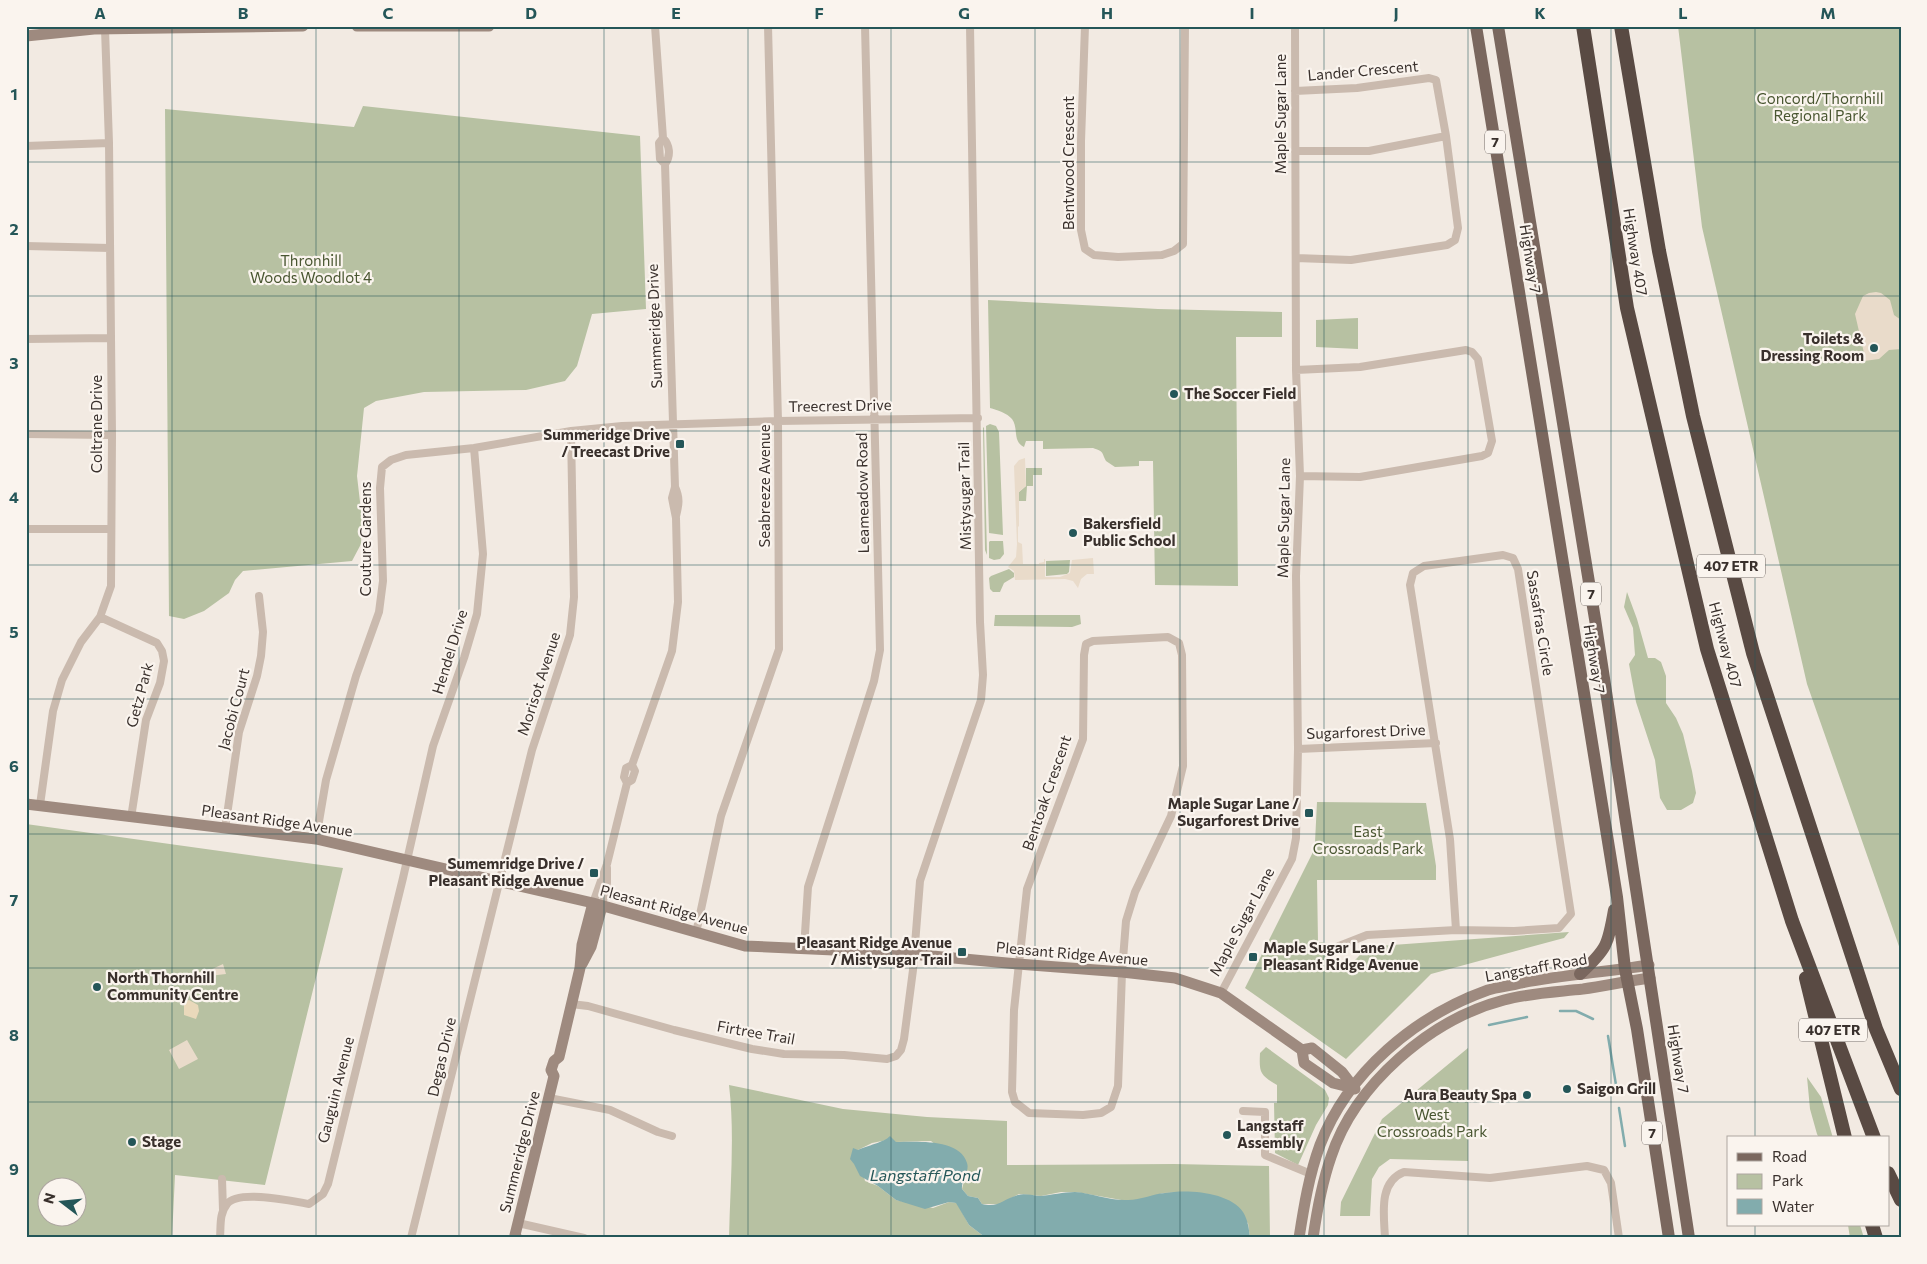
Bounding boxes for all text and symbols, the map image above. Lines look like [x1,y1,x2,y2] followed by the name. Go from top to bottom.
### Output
[94,3,106,22] text: A
[238,3,249,22] text: B
[383,3,394,22] text: C
[525,3,537,22] text: D
[671,3,681,22] text: E
[814,3,824,22] text: F
[958,3,970,22] text: G
[1101,3,1113,22] text: H
[1249,3,1255,22] text: I
[1393,3,1399,22] text: J
[1534,3,1546,22] text: K
[1678,3,1688,22] text: L
[1820,3,1836,22] text: M
[1271,54,1289,174] street label: Maple Sugar Lane
[1307,56,1419,84] street label: Lander Crescent
[10,84,18,103] text: 1
[1756,89,1884,124] park label: Concord/Thornhill Regional Park
[1059,96,1077,230] street label: Bentwood Crescent
[1485,130,1505,154] road number: 7
[1620,207,1652,297] street label: Highway 407
[9,219,19,238] text: 2
[1517,223,1545,295] street label: Highway 7
[250,251,372,286] park label: Thronhill Woods Woodlot 4
[643,263,665,389] street label: Summeridge Drive
[1760,329,1865,364] place label: Toilets & Dressing Room
[1868,342,1880,354] marker: Toilets & Dressing Room
[9,353,19,372] text: 3
[87,375,105,473] street label: Coltrane Drive
[1184,384,1296,402] place label: The Soccer Field
[1168,388,1180,400] marker: The Soccer Field
[788,395,892,415] street label: Treecrest Drive
[755,424,773,548] street label: Seabreeze Avenue
[543,425,670,460] place label: Summeridge Drive / Treecast Drive
[852,433,872,553] street label: Leameadow Road
[674,438,686,450] marker: Summeridge Drive / Treecast Drive
[954,442,974,550] street label: Mistysugar Trail
[1273,458,1293,578] street label: Maple Sugar Lane
[356,481,374,597] street label: Couture Gardens
[9,487,19,506] text: 4
[1083,514,1176,549] place label: Bakersfield Public School
[1067,527,1079,539] marker: Bakersfield Public School
[1697,554,1765,578] road number: 407 ETR
[1524,569,1558,677] street label: Sassafras Circle
[1581,582,1601,606] road number: 7
[1706,600,1746,690] street label: Highway 407
[428,607,470,696] street label: Hendel Drive
[9,622,19,641] text: 5
[1581,623,1609,695] street label: Highway 7
[513,630,563,738] street label: Morisot Avenue
[122,660,156,729] street label: Getz Park
[213,666,253,752] street label: Jacobi Court
[1306,720,1426,742] street label: Sugarforest Drive
[1018,733,1074,853] street label: Bentoak Crescent
[9,756,19,775] text: 6
[1167,794,1299,829] place label: Maple Sugar Lane / Sugarforest Drive
[200,800,354,840] street label: Pleasant Ridge Avenue
[1303,807,1315,819] marker: Maple Sugar Lane / Sugarforest Drive
[1313,822,1423,857] park label: East Crossroads Park
[429,854,584,889] place label: Sumemridge Drive / Pleasant Ridge Avenue
[1205,864,1277,979] street label: Maple Sugar Lane
[588,867,600,879] marker: Sumemridge Drive / Pleasant Ridge Avenue
[598,881,750,937] street label: Pleasant Ridge Avenue
[10,890,19,909] text: 7
[797,933,952,968] place label: Pleasant Ridge Avenue / Mistysugar Trail
[995,937,1149,969] street label: Pleasant Ridge Avenue
[1263,938,1419,973] place label: Maple Sugar Lane / Pleasant Ridge Avenue
[956,946,968,958] marker: Pleasant Ridge Avenue / Mistysugar Trail
[1483,949,1588,985] street label: Langstaff Road
[1247,951,1259,963] marker: Maple Sugar Lane / Pleasant Ridge Avenue
[107,968,238,1003] place label: North Thornhill Community Centre
[91,981,103,993] marker: North Thornhill Community Centre
[423,1015,459,1098] street label: Degas Drive
[716,1016,797,1048] street label: Firtree Trail
[1799,1018,1867,1042] road number: 407 ETR
[1665,1023,1693,1095] street label: Highway 7
[9,1025,19,1044] text: 8
[313,1035,357,1145] street label: Gauguin Avenue
[1577,1079,1656,1097] place label: Saigon Grill
[1561,1083,1573,1095] marker: Saigon Grill
[1403,1085,1517,1103] place label: Aura Beauty Spa
[495,1089,543,1214] street label: Summeridge Drive
[1521,1089,1533,1101] marker: Aura Beauty Spa
[1377,1105,1487,1140] park label: West Crossroads Park
[1237,1116,1305,1151] place label: Langstaff Assembly
[1642,1122,1662,1144] road number: 7
[1221,1129,1233,1141] marker: Langstaff Assembly
[142,1132,181,1150] place label: Stage
[126,1136,138,1148] marker: Stage
[1727,1136,1890,1226] legend
[1772,1147,1807,1165] text: Road
[9,1159,19,1178] text: 9
[870,1165,981,1184] water label: Langstaff Pond
[1772,1171,1803,1189] text: Park
[38,1176,88,1226] north arrow
[39,1191,59,1206] text: N
[1772,1197,1814,1215] text: Water

